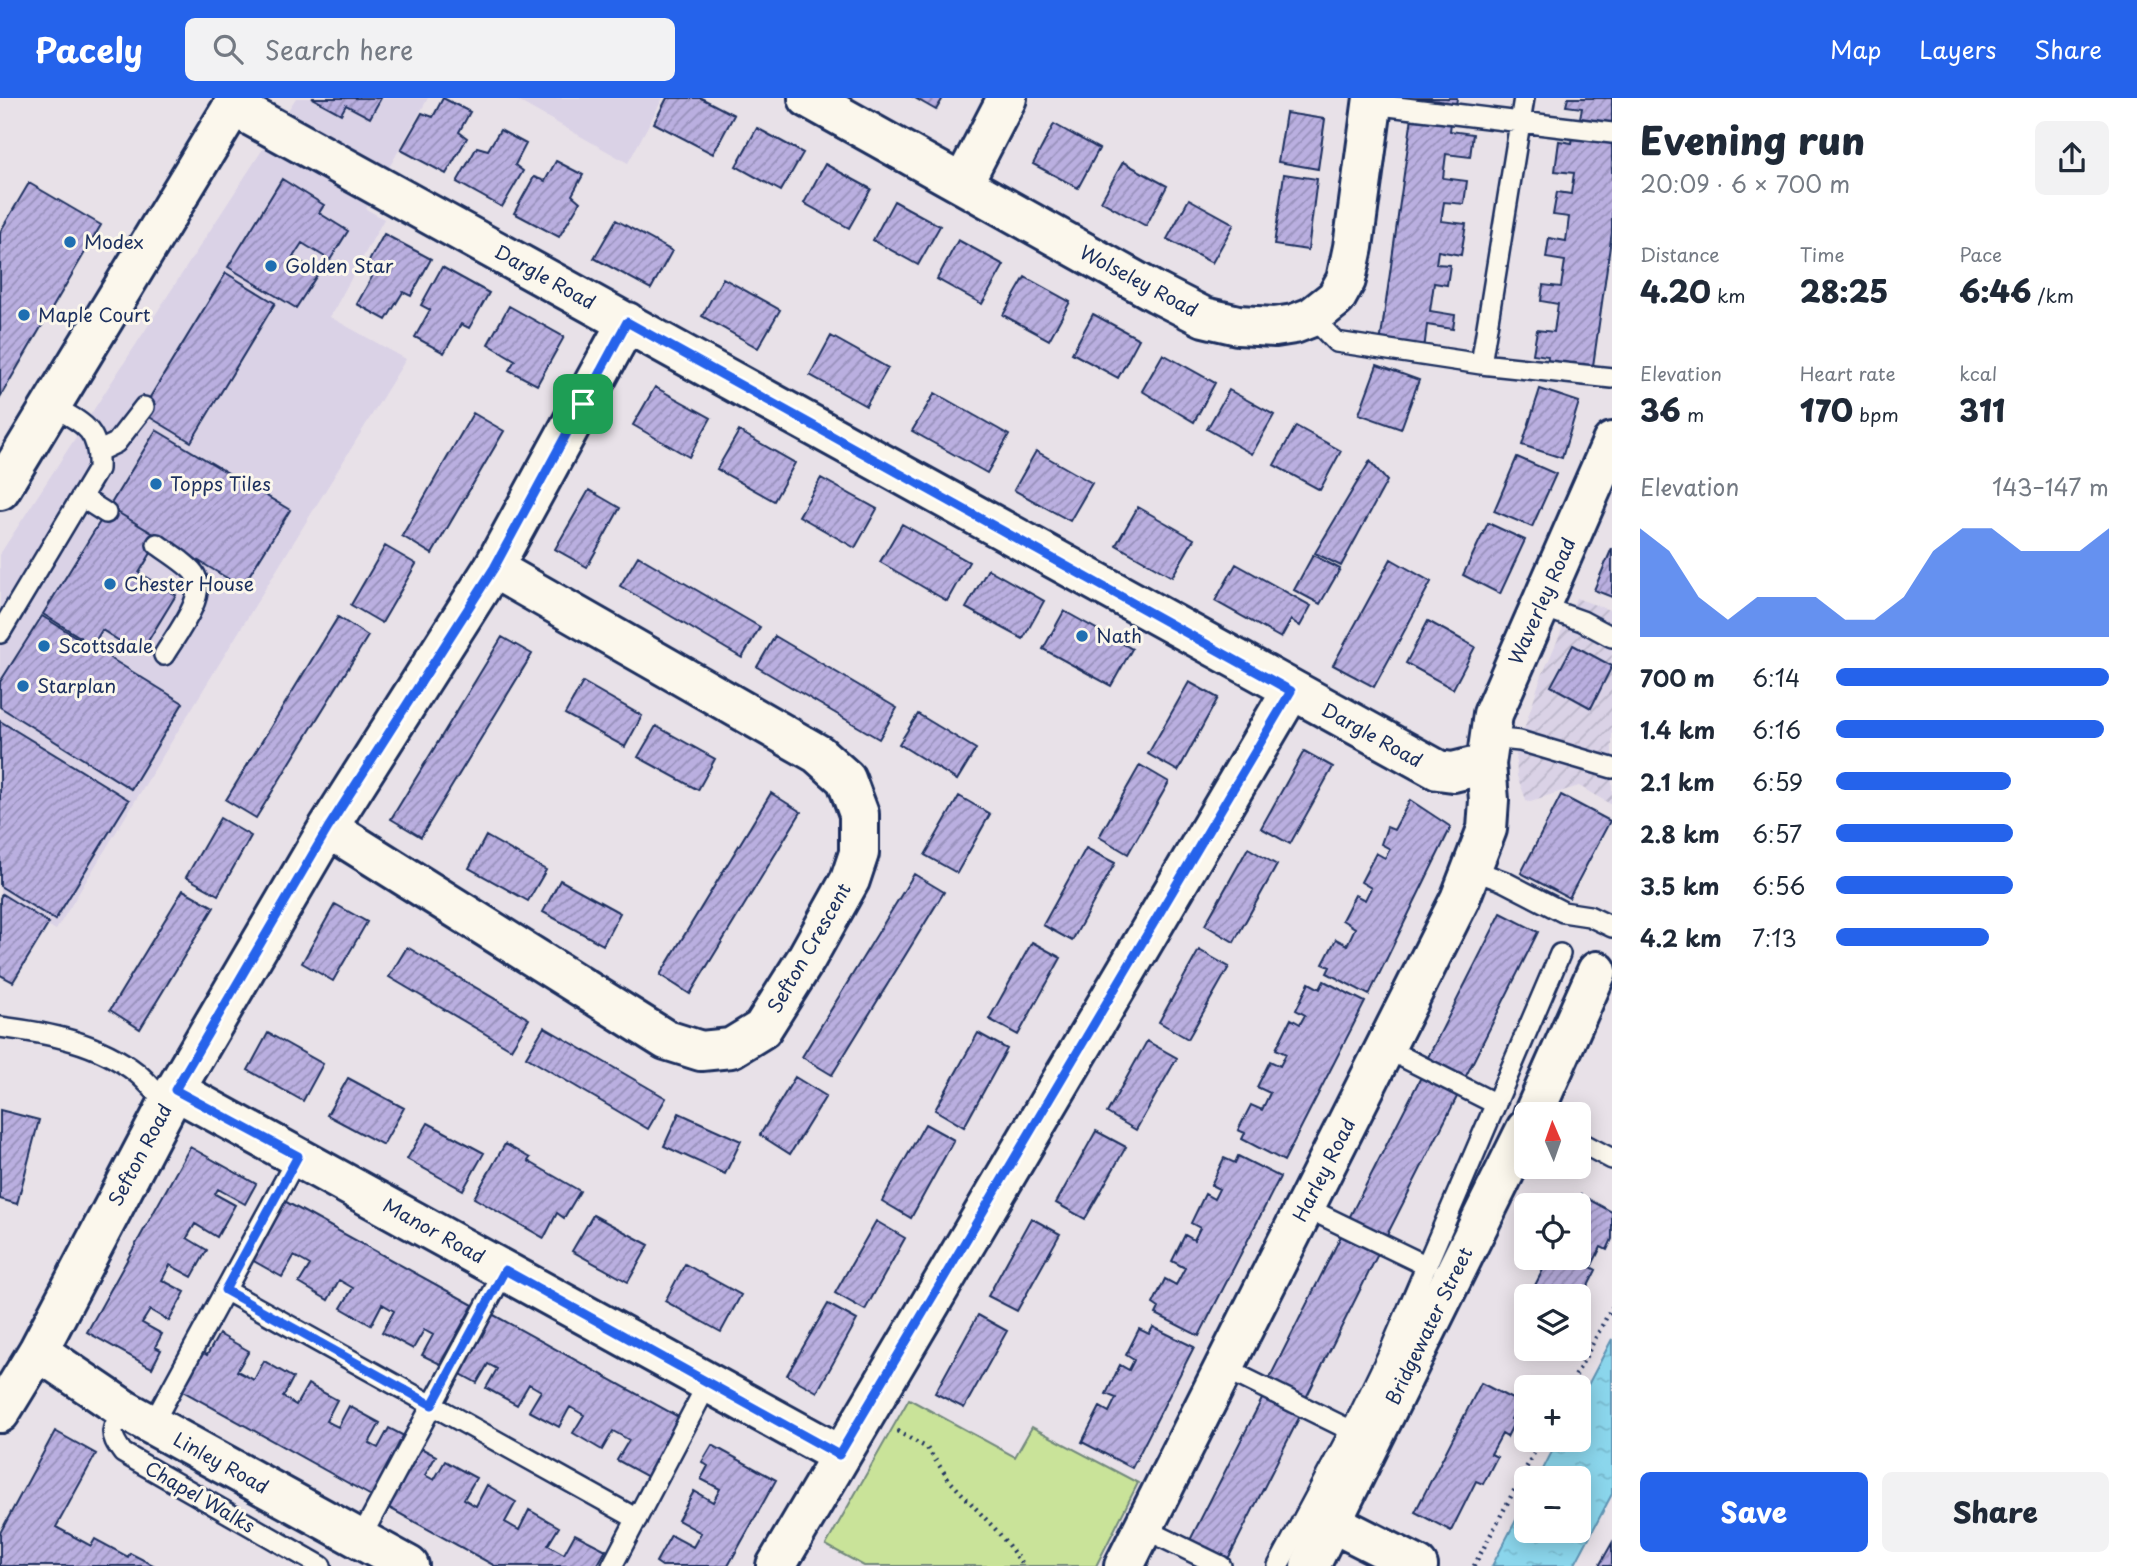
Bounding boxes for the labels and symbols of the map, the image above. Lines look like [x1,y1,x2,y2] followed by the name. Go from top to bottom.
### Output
[84,227,144,255] place label: Modex
[62,234,78,250] marker: Modex
[490,237,601,316] street label: Dargle Road
[1075,237,1203,323] street label: Wolseley Road
[285,251,394,279] place label: Golden Star
[263,258,279,274] marker: Golden Star
[38,300,151,328] place label: Maple Court
[16,307,32,323] marker: Maple Court
[553,374,613,434] pin
[170,469,271,497] place label: Topps Tiles
[148,476,164,492] marker: Topps Tiles
[1501,533,1582,668] street label: Waverley Road
[124,569,254,597] place label: Chester House
[102,576,118,592] marker: Chester House
[1096,621,1142,649] place label: Nath
[1074,628,1090,644] marker: Nath
[58,631,154,659] place label: Scottsdale
[36,638,52,654] marker: Scottsdale
[37,671,116,699] place label: Starplan
[15,678,31,694] marker: Starplan
[1317,695,1428,774] street label: Dargle Road
[759,877,857,1018] street label: Sefton Crescent
[100,1098,178,1211] street label: Sefton Road
[1514,1102,1591,1180] north arrow
[1285,1113,1361,1226] street label: Harley Road
[378,1191,491,1270] street label: Manor Road
[1378,1242,1479,1409] street label: Bridgewater Street
[169,1424,274,1500] street label: Linley Road
[140,1453,261,1539] street label: Chapel Walks

